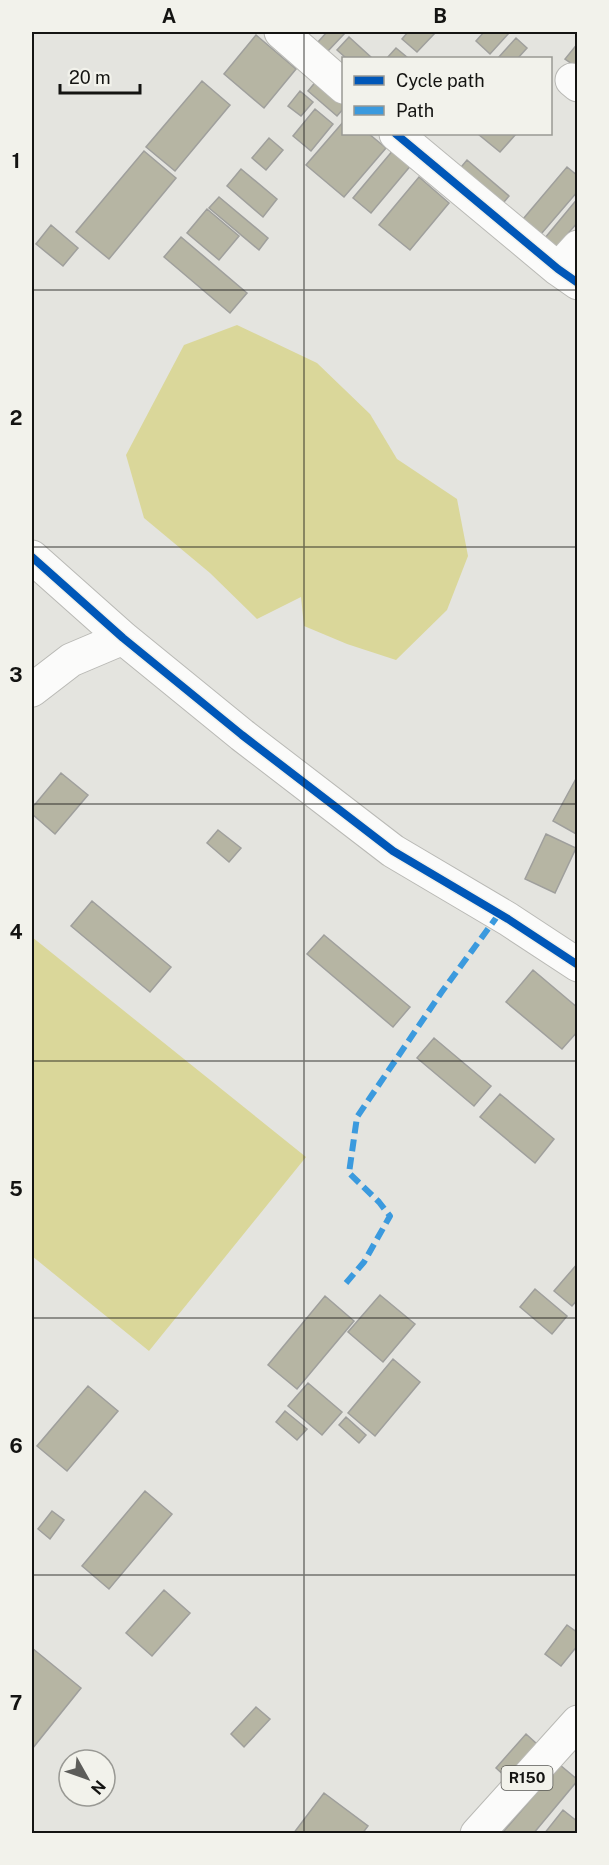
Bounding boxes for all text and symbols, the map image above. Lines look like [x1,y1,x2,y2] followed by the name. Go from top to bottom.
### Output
[162,4,176,28] text: A
[433,4,447,28] text: B
[60,57,140,95] scale bar
[342,57,552,135] legend
[69,67,111,88] text: 20 m
[396,70,485,91] text: Cycle path
[396,100,434,121] text: Path
[12,149,20,173] text: 1
[10,406,22,430] text: 2
[9,663,23,687] text: 3
[9,920,23,944] text: 4
[9,1177,23,1201] text: 5
[9,1434,23,1458] text: 6
[10,1691,22,1715] text: 7
[57,1748,117,1808] north arrow
[502,1766,552,1790] road number: R150
[87,1776,109,1798] text: N

